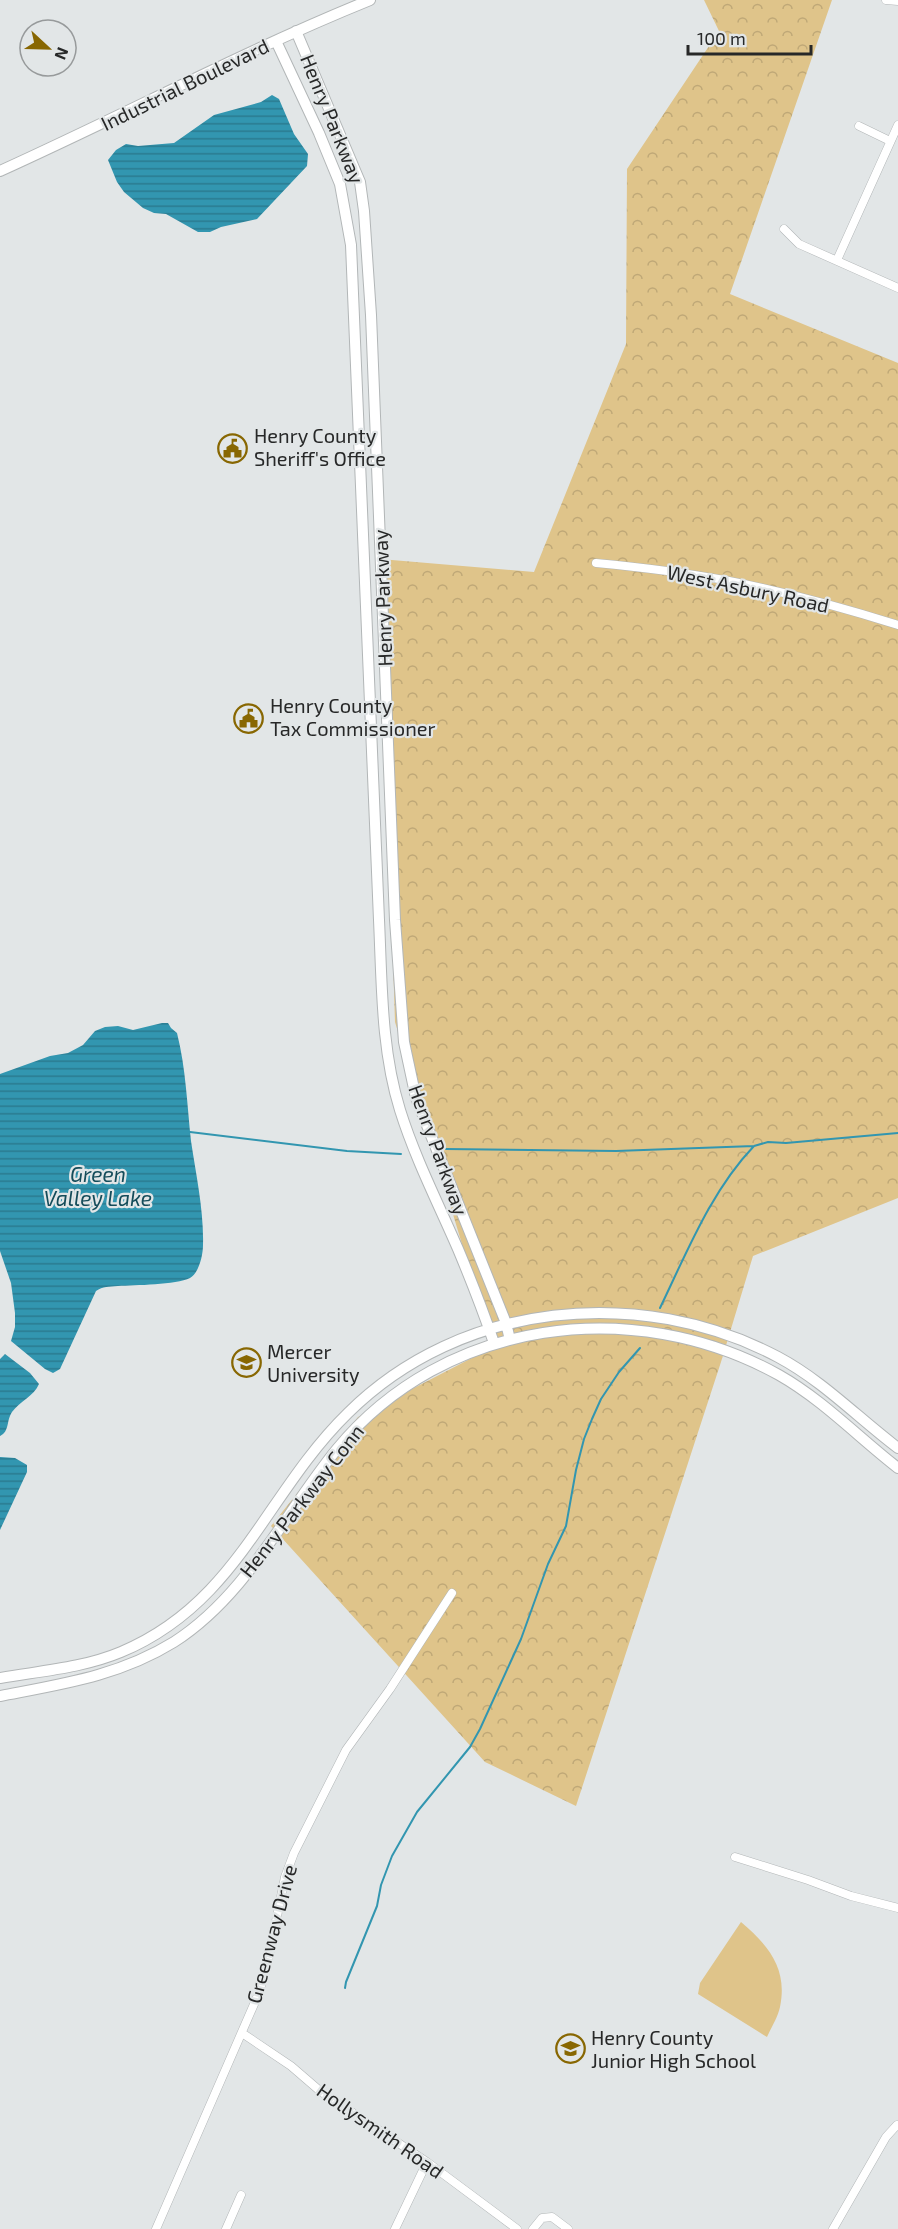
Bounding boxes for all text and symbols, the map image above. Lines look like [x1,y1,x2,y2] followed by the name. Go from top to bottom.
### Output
[18,18,78,78] north arrow
[688,18,811,56] scale bar
[697,27,746,49] text: 100 m
[97,33,272,135] street label: Industrial Boulevard
[51,45,73,63] text: N
[296,51,370,187] street label: Henry Parkway
[254,423,386,470] place label: Henry County Sheriff's Office
[217,432,249,464] public building icon: Henry County Sheriff's Office
[368,529,396,667] street label: Henry Parkway
[665,559,831,617] street label: West Asbury Road
[270,693,436,740] place label: Henry County Tax Commissioner
[233,702,265,734] public building icon: Henry County Tax Commissioner
[404,1081,474,1219] street label: Henry Parkway
[44,1161,152,1211] water label: Green Valley Lake
[267,1339,360,1386] place label: Mercer University
[230,1347,262,1379] school or university icon: Mercer University
[234,1419,368,1582] street label: Henry Parkway Conn
[241,1862,301,2006] street label: Greenway Drive
[591,2025,756,2072] place label: Henry County Junior High School
[554,2033,586,2065] school or university icon: Henry County Junior High School
[313,2078,449,2183] street label: Hollysmith Road

